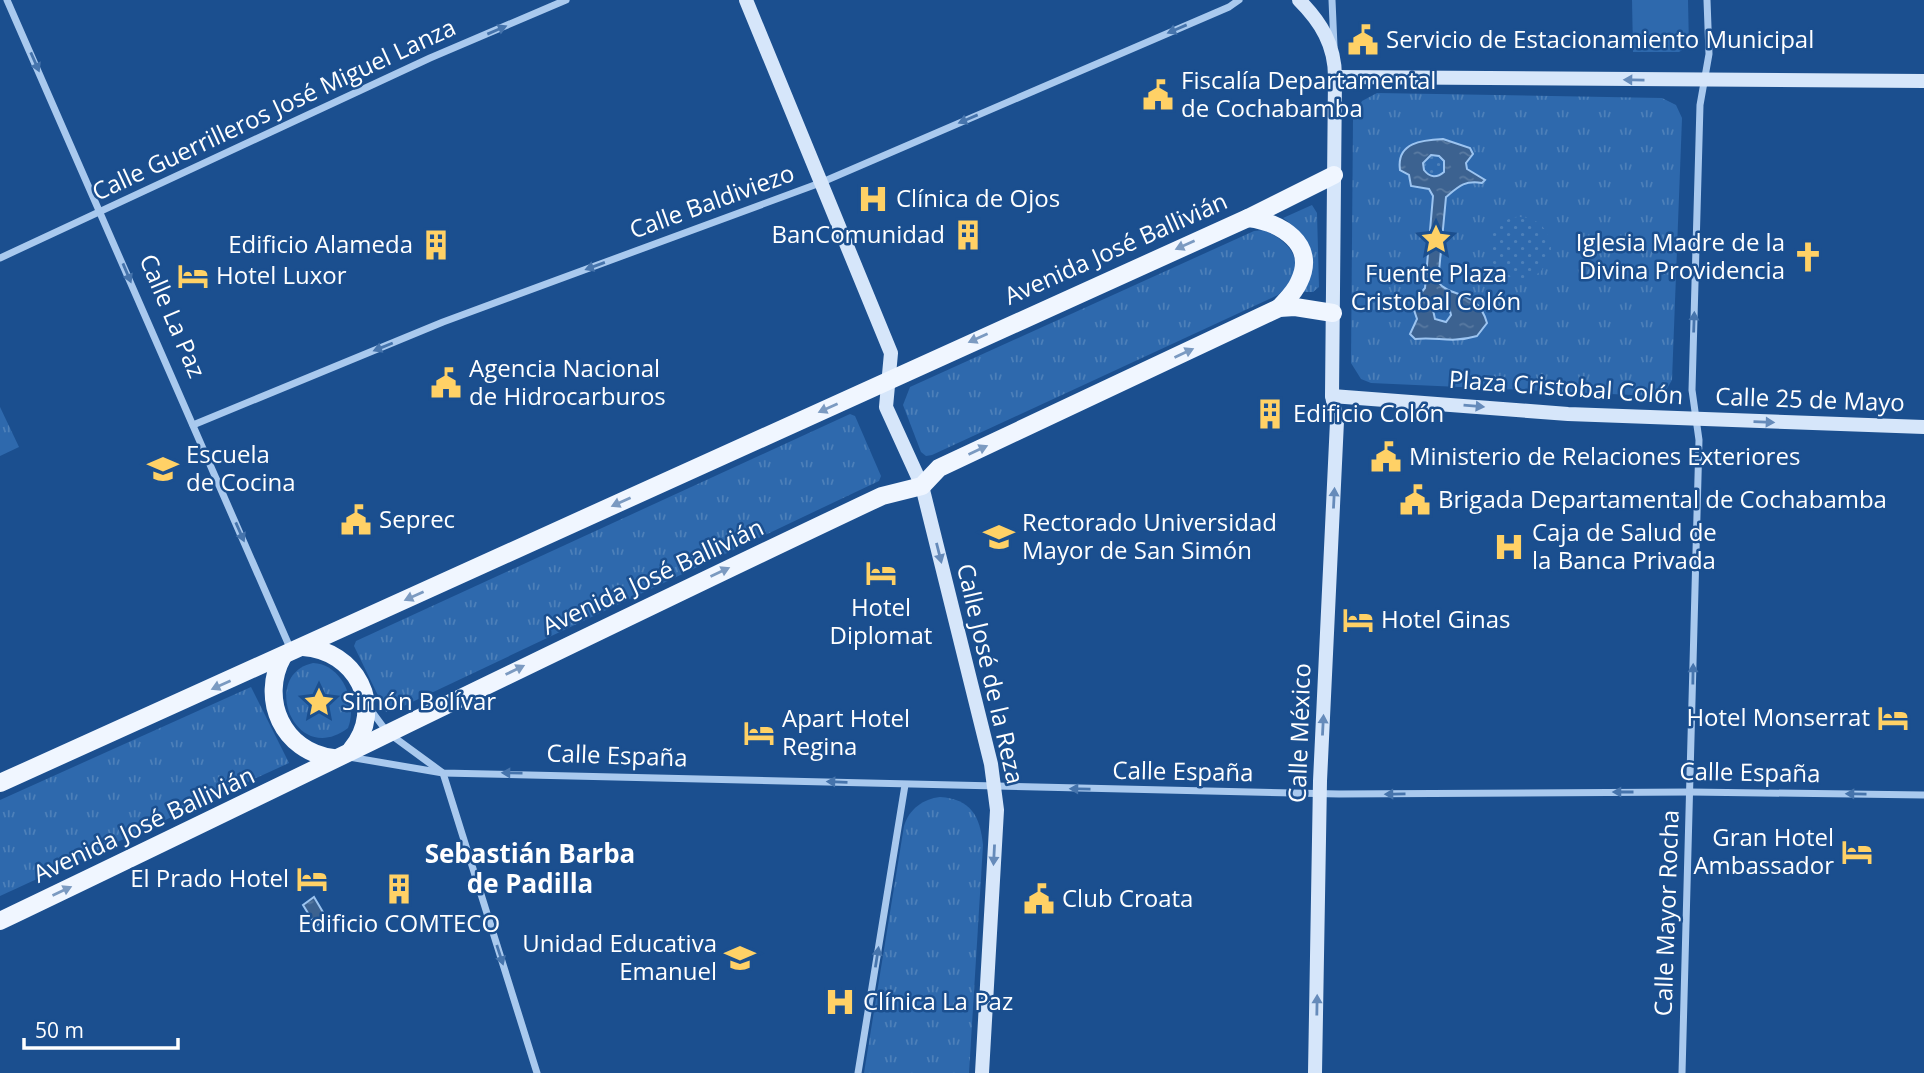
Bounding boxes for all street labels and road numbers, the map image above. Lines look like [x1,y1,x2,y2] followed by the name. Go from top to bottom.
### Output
[86,10,460,208] street label: Calle Guerrilleros José Miguel Lanza
[624,155,798,246] street label: Calle Baldiviezo
[999,184,1232,312] street label: Avenida José Ballivián
[133,248,214,382] street label: Calle La Paz
[1448,362,1685,411] street label: Plaza Cristobal Colón
[1715,379,1905,418] street label: Calle 25 de Mayo
[536,510,768,641] street label: Avenida José Ballivián
[950,560,1033,787] street label: Calle José de la Reza
[1280,662,1317,803] street label: Calle México
[546,736,688,773] street label: Calle España
[1112,753,1254,788] street label: Calle España
[1679,754,1821,789] street label: Calle España
[27,758,259,889] street label: Avenida José Ballivián
[1645,809,1686,1017] street label: Calle Mayor Rocha

